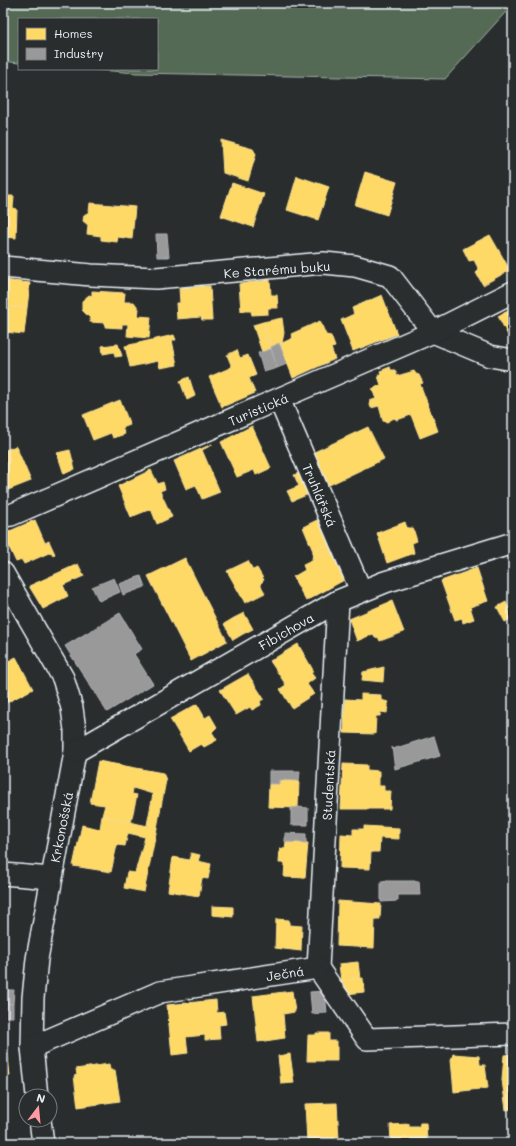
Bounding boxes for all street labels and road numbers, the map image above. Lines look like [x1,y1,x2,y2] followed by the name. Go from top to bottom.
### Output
[223,257,331,281] street label: Ke Starému buku
[225,389,291,429] street label: Turistická
[299,461,341,529] street label: Truhlářská
[255,608,317,654] street label: Fibichova
[318,749,338,821] street label: Studentská
[46,790,76,864] street label: Krkonošská
[265,962,305,984] street label: Ječná

